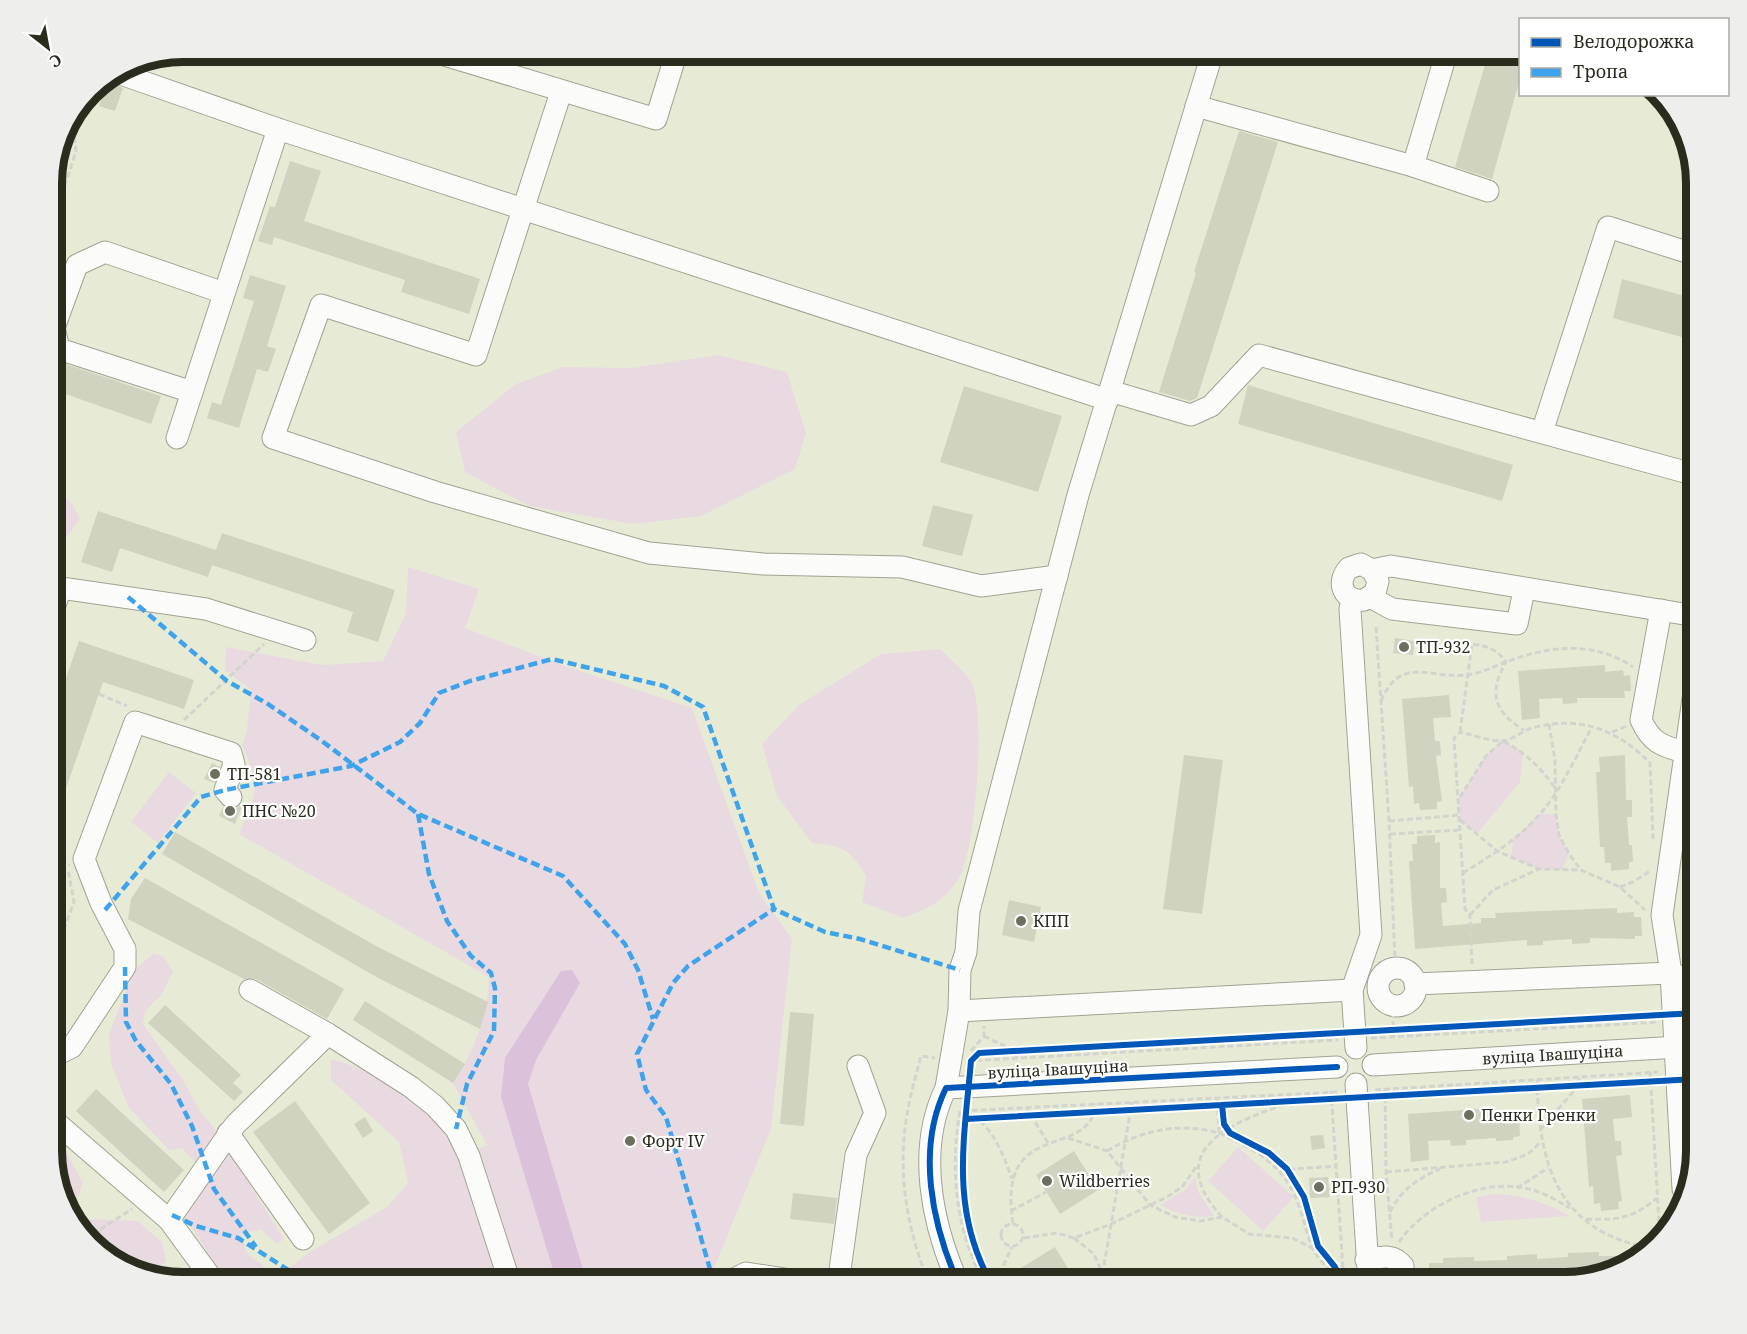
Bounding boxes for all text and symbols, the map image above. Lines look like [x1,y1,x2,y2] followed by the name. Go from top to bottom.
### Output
[18,18,78,78] north arrow
[1519,18,1729,96] legend
[1573,29,1695,53] text: Велодорожка
[46,49,66,73] text: С
[1573,59,1628,83] text: Тропа
[1416,636,1470,658] place label: ТП-932
[1397,640,1411,654] marker: ТП-932
[227,763,281,785] place label: ТП-581
[208,767,222,781] marker: ТП-581
[242,800,316,822] place label: ПНС №20
[223,804,237,818] marker: ПНС №20
[1033,910,1069,932] place label: КПП
[1014,914,1028,928] marker: КПП
[1482,1039,1624,1070] street label: вуліца Івашуціна
[987,1054,1129,1084] street label: вуліца Івашуціна
[1481,1104,1596,1126] place label: Пенки Гренки
[1462,1108,1476,1122] marker: Пенки Гренки
[642,1130,705,1152] place label: Форт IV
[623,1134,637,1148] marker: Форт IV
[1059,1170,1150,1192] place label: Wildberries
[1040,1174,1054,1188] marker: Wildberries
[1331,1176,1385,1198] place label: РП-930
[1312,1180,1326,1194] marker: РП-930

